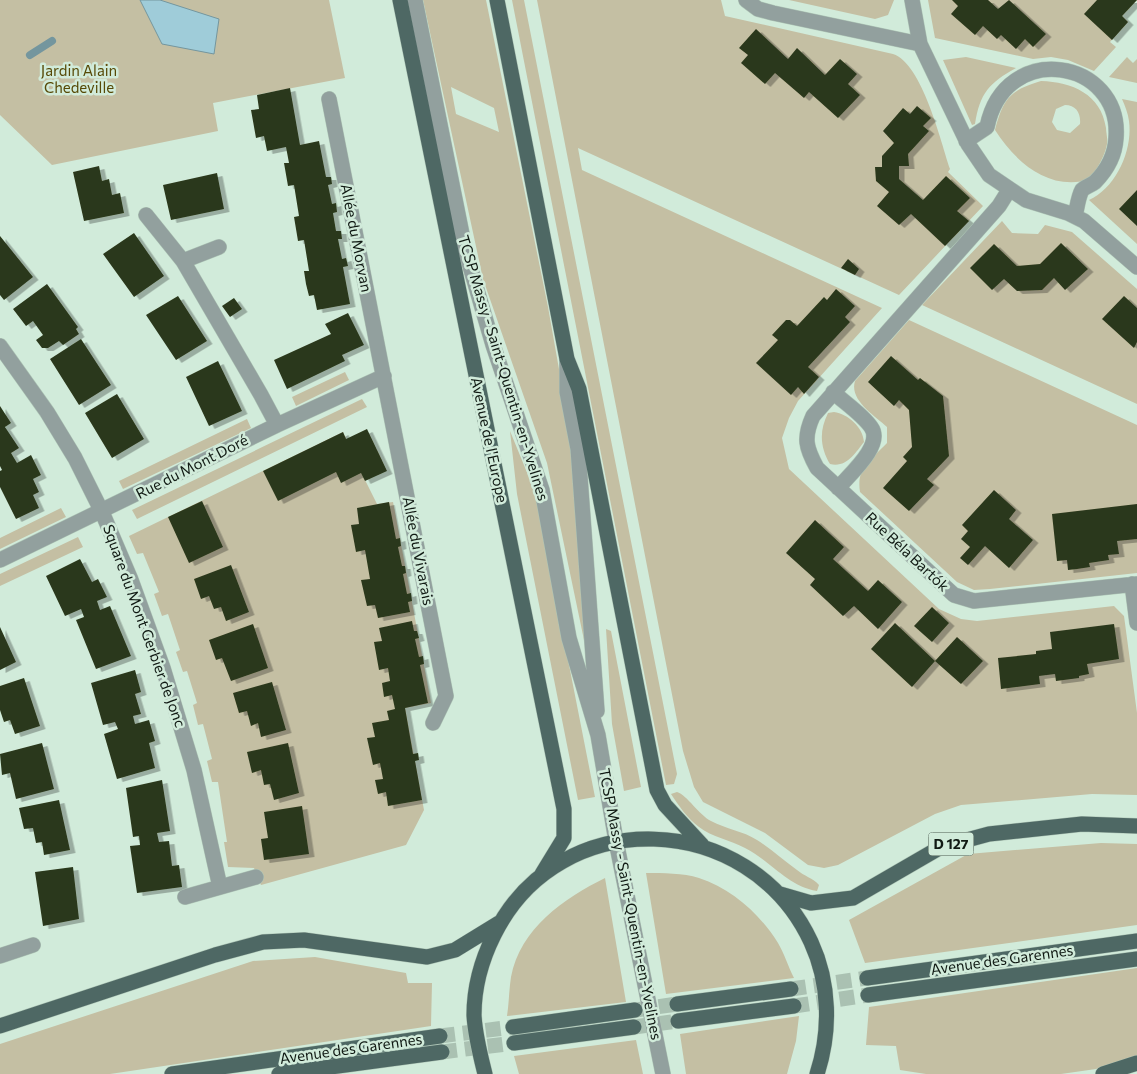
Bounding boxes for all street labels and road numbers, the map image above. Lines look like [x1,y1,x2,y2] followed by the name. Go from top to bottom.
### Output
[338,182,376,293] street label: Allée du Morvan
[455,233,553,503] street label: TCSP Massy - Saint-Quentin-en-Yvelines
[468,375,512,504] street label: Avenue de l'Europe
[132,430,251,502] street label: Rue du Mont Doré
[400,495,438,607] street label: Allée du Vivarais
[862,508,953,595] street label: Rue Béla Bartók
[100,522,190,729] street label: Square du Mont Gerbier de Jonc
[596,766,666,1041] street label: TCSP Massy - Saint-Quentin-en-Yvelines
[928,832,974,856] road number: D 127
[930,940,1074,978] street label: Avenue des Garennes
[279,1029,423,1067] street label: Avenue des Garennes

